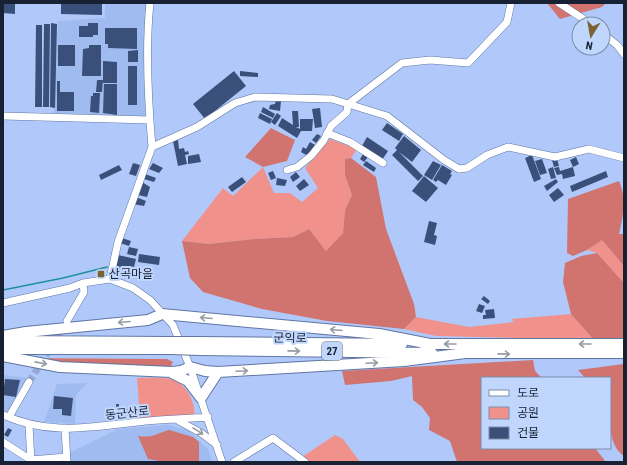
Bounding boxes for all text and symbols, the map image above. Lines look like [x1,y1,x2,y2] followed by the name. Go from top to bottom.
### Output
[571,16,611,56] north arrow
[584,38,594,52] text: N
[109,267,153,281] place label: 산곡마을
[96,269,106,279] marker: 산곡마을
[200,314,213,322] one-way arrow
[118,319,131,326] one-way arrow
[330,327,343,334] one-way arrow
[273,331,307,345] street label: 군익로
[444,340,457,348] one-way arrow
[579,340,592,348] one-way arrow
[322,342,342,360] road number: 27
[287,347,300,355] one-way arrow
[497,350,510,358] one-way arrow
[34,360,47,368] one-way arrow
[365,360,378,367] one-way arrow
[235,367,248,375] one-way arrow
[481,377,611,449] legend
[517,386,539,400] text: 도로
[104,404,150,422] street label: 동군산로
[517,406,539,420] text: 공원
[517,426,539,440] text: 건물
[192,427,203,435] one-way arrow

